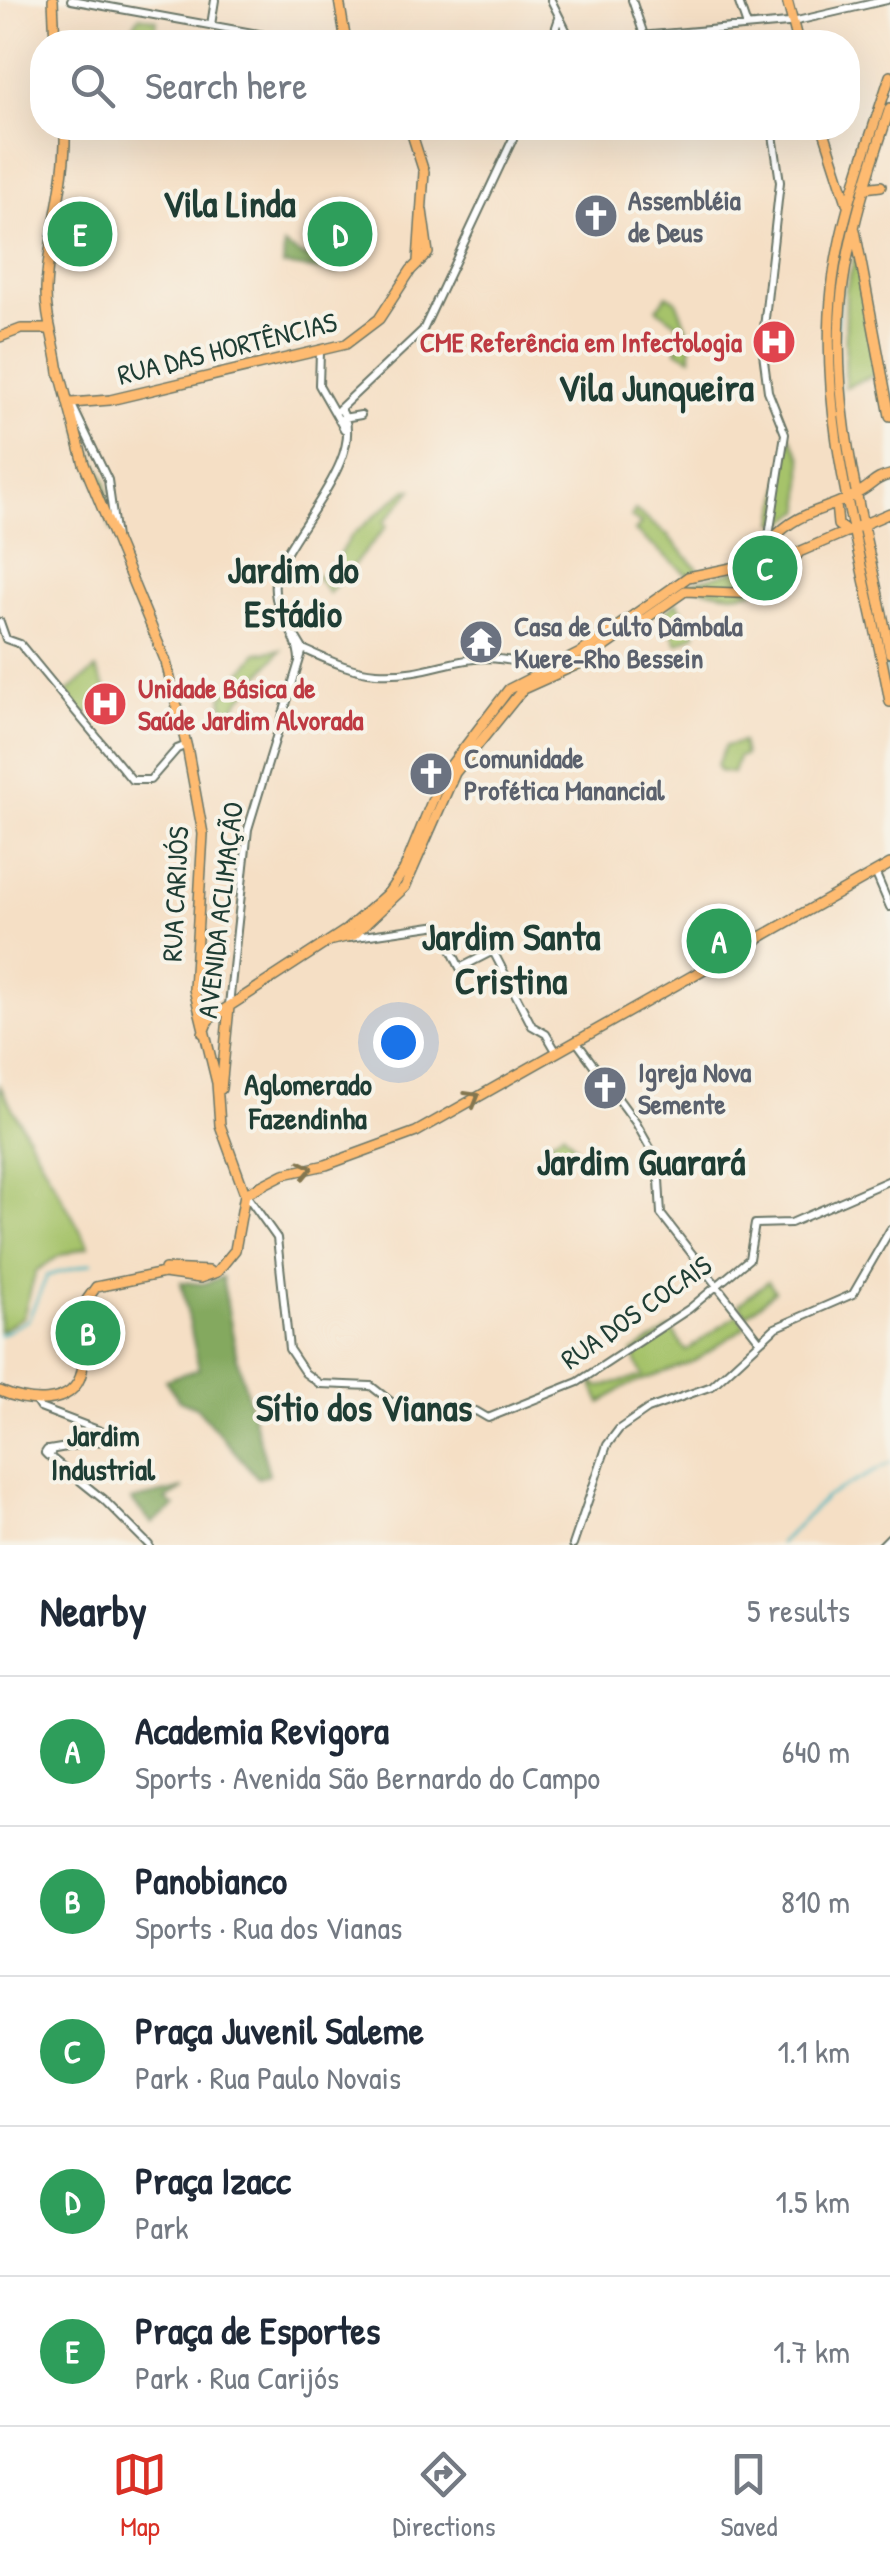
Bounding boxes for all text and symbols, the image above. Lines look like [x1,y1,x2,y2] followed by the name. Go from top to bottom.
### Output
[30,30,860,140] search box
[65,58,120,113] icon: search
[145,59,307,111] text: Search here
[162,177,296,229] district label: Vila Linda
[628,181,741,251] place label: Assembléia de Deus
[573,193,619,239] church icon: Assembléia de Deus
[48,196,112,272] pin: E
[308,196,372,272] pin: D
[113,302,341,394] street label: RUA DAS HORTÊNCIAS
[751,319,797,365] hospital icon: CME Referência em Infectologia
[420,323,742,362] place label: CME Referência em Infectologia
[558,361,754,414] district label: Vila Junqueira
[732,530,798,606] pin: C
[227,543,359,639] district label: Jardim do Estádio
[514,607,743,677] place label: Casa de Culto Dâmbala Kuere-Rho Bessein
[458,619,504,665] temple icon: Casa de Culto Dâmbala Kuere-Rho Bessein
[138,669,364,739] place label: Unidade Básica de Saúde Jardim Alvorada
[82,681,128,727] hospital icon: Unidade Básica de Saúde Jardim Alvorada
[464,739,665,809] place label: Comunidade Profética Manancial
[408,751,454,797] church icon: Comunidade Profética Manancial
[188,800,252,1020] street label: AVENIDA ACLIMAÇÃO
[152,825,198,963] street label: RUA CARIJÓS
[686,904,752,978] pin: A
[422,910,601,1006] district label: Jardim Santa Cristina
[373,1017,424,1068] your location
[638,1053,751,1123] place label: Igreja Nova Semente
[244,1064,372,1138] district label: Aglomerado Fazendinha
[582,1065,628,1111] church icon: Igreja Nova Semente
[462,1091,480,1111] one-way arrow
[537,1135,746,1187] district label: Jardim Guarará
[297,1160,314,1181] one-way arrow
[553,1246,719,1378] street label: RUA DOS COCAIS
[56,1296,120,1370] pin: B
[256,1381,473,1433] district label: Sítio dos Vianas
[51,1415,156,1489] district label: Jardim Industrial
[40,1582,147,1639] text: Nearby
[747,1589,850,1632] text: 5 results
[135,1704,389,1756] text: Academia Revigora
[65,1730,80,1773] text: A
[782,1730,850,1773] text: 640 m
[135,1756,600,1799] text: Sports · Avenida São Bernardo do Campo
[135,1854,287,1906] text: Panobianco
[64,1880,81,1923] text: B
[781,1880,850,1923] text: 810 m
[135,1906,402,1949] text: Sports · Rua dos Vianas
[135,2004,424,2056] text: Praça Juvenil Saleme
[64,2030,81,2073] text: C
[778,2030,850,2073] text: 1.1 km
[135,2056,401,2099] text: Park · Rua Paulo Novais
[135,2154,291,2206] text: Praça Izacc
[65,2180,80,2223] text: D
[776,2180,850,2223] text: 1.5 km
[135,2206,189,2249] text: Park
[135,2304,380,2356] text: Praça de Esportes
[65,2330,80,2373] text: E
[773,2330,850,2373] text: 1.7 km
[135,2356,339,2399] text: Park · Rua Carijós
[112,2447,167,2545] tab: Map
[392,2447,495,2545] tab: Directions
[720,2447,778,2545] tab: Saved

